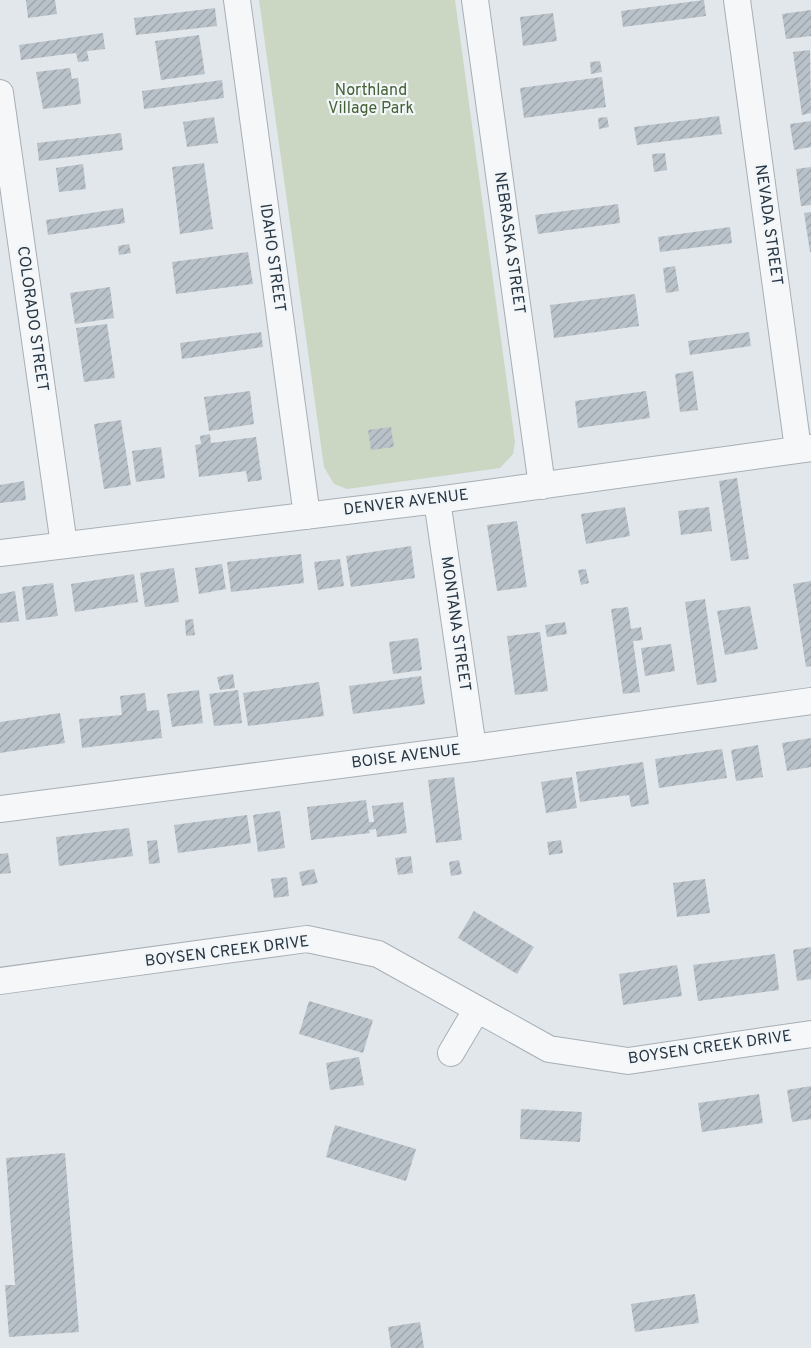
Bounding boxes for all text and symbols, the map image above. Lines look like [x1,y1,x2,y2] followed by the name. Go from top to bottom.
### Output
[328,81,414,119] park label: Northland Village Park
[750,163,786,287] street label: NEVADA STREET
[489,171,529,315] street label: NEBRASKA STREET
[254,202,290,314] street label: IDAHO STREET
[12,245,52,393] street label: COLORADO STREET
[342,485,470,521] street label: DENVER AVENUE
[436,555,474,693] street label: MONTANA STREET
[350,740,462,774] street label: BOISE AVENUE
[144,932,310,972] street label: BOYSEN CREEK DRIVE
[627,1027,793,1069] street label: BOYSEN CREEK DRIVE

